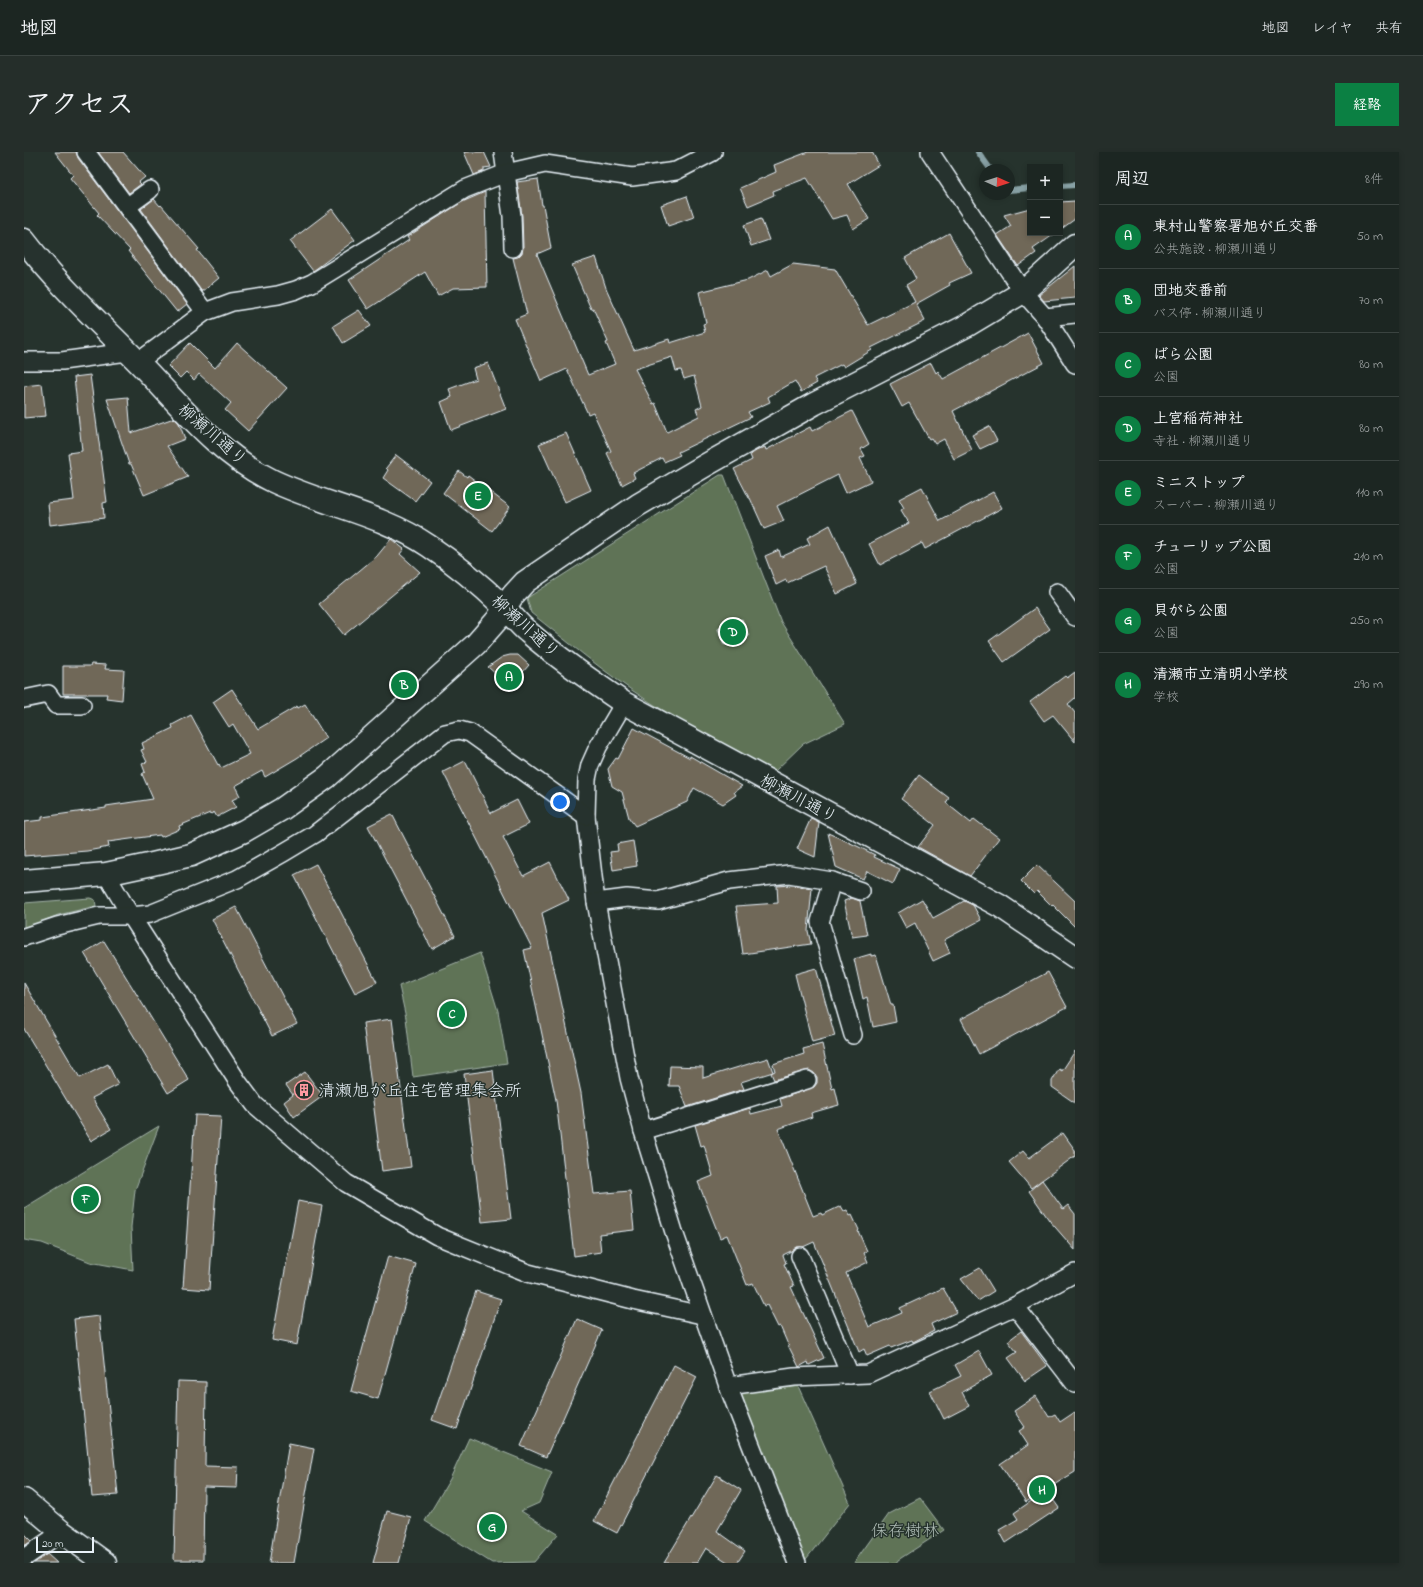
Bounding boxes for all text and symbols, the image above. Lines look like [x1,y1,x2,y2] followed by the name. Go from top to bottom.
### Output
[20,16,58,43] text: 地図
[1262,18,1290,39] text: 地図
[1312,18,1353,39] text: レイヤ
[1375,18,1403,39] text: 共有
[1335,83,1399,126] button: 経路
[24,86,134,127] text: アクセス
[979,164,1015,200] north arrow
[1027,164,1063,236] map controls
[1027,164,1063,200] button: +
[1115,167,1149,192] text: 周辺
[1365,170,1383,189] text: 8件
[1027,200,1063,236] button: −
[1153,216,1318,238] text: 東村山警察署旭が丘交番
[1124,227,1132,246] text: A
[1357,227,1383,246] text: 50 m
[1153,240,1279,259] text: 公共施設 · 柳瀬川通り
[1153,280,1228,302] text: 団地交番前
[1124,291,1132,310] text: B
[1359,291,1383,310] text: 70 m
[1153,304,1266,323] text: バス停 · 柳瀬川通り
[1153,344,1213,366] text: ばら公園
[1124,355,1132,374] text: C
[1359,355,1383,374] text: 80 m
[1153,368,1179,387] text: 公園
[172,398,252,472] street label: 柳瀬川通り
[1153,408,1243,430] text: 上宮稲荷神社
[1123,419,1133,438] text: D
[1359,419,1383,438] text: 80 m
[1153,432,1253,451] text: 寺社 · 柳瀬川通り
[1153,472,1245,494] text: ミニストップ
[465,481,491,511] pin: E
[1124,483,1132,502] text: E
[1356,483,1383,502] text: 110 m
[1153,496,1279,515] text: スーパー · 柳瀬川通り
[1153,536,1272,558] text: チューリップ公園
[1124,547,1132,566] text: F
[1353,547,1383,566] text: 210 m
[1153,560,1179,579] text: 公園
[485,589,565,665] street label: 柳瀬川通り
[1153,600,1228,622] text: 貝がら公園
[1124,611,1132,630] text: G
[1350,611,1383,630] text: 250 m
[720,617,746,647] pin: D
[1153,624,1179,643] text: 公園
[496,662,522,692] pin: A
[1153,664,1288,686] text: 清瀬市立清明小学校
[391,670,417,700] pin: B
[1124,675,1132,694] text: H
[1354,675,1383,694] text: 290 m
[1153,688,1179,707] text: 学校
[755,768,842,830] street label: 柳瀬川通り
[550,792,570,812] your location
[439,999,465,1029] pin: C
[293,1079,315,1101] building icon: 清瀬旭が丘住宅管理集会所
[318,1079,522,1104] place label: 清瀬旭が丘住宅管理集会所
[73,1184,99,1214] pin: F
[1029,1475,1055,1505] pin: H
[479,1512,505,1542] pin: G
[871,1519,939,1544] park label: 保存樹林
[36,1535,94,1554] scale bar
[42,1536,64,1552] text: 20 m

